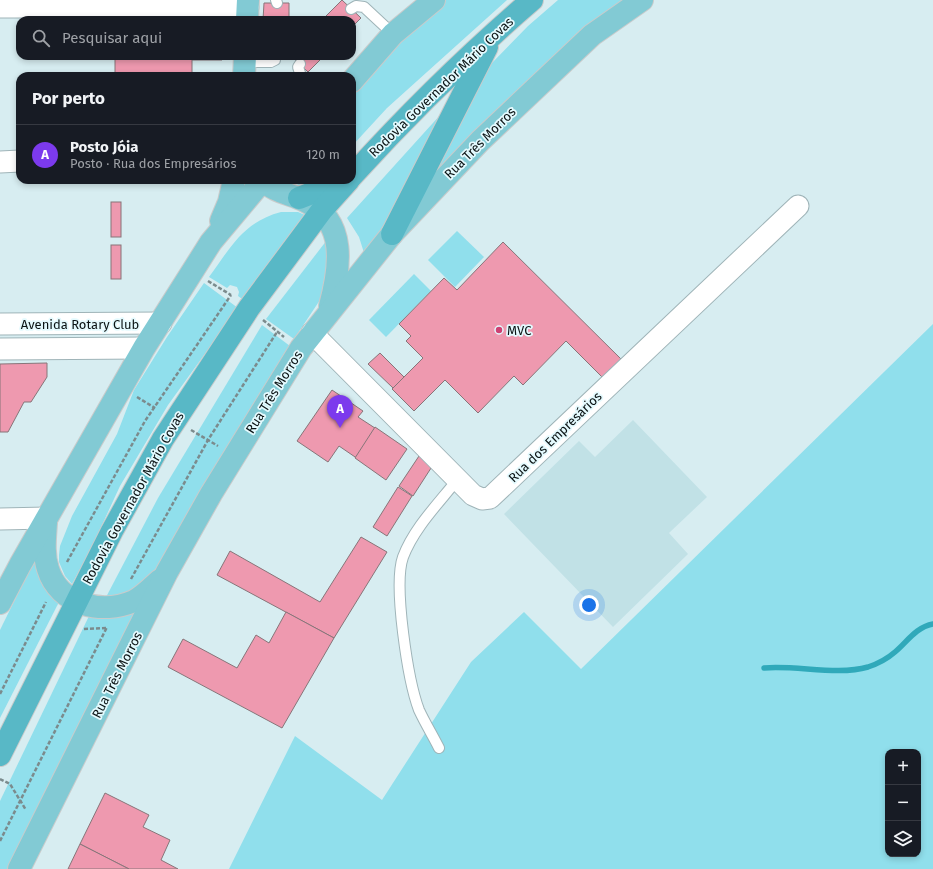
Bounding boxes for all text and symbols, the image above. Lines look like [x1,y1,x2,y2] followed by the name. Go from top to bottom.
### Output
[366,14,516,160] street label: Rodovia Governador Mário Covas
[16,16,356,60] search box
[30,27,52,49] icon: search
[62,29,162,47] text: Pesquisar aqui
[32,88,105,109] text: Por perto
[441,104,519,182] street label: Rua Três Morros
[70,138,138,156] text: Posto Jóia
[41,147,49,162] text: A
[306,147,340,162] text: 120 m
[70,156,237,171] text: Posto · Rua dos Empresários
[21,317,139,332] street label: Avenida Rotary Club
[507,323,532,338] place label: MVC
[494,325,504,335] marker: MVC
[243,348,305,436] street label: Rua Três Morros
[505,389,605,485] street label: Rua dos Empresários
[327,395,353,428] pin: A
[79,409,187,587] street label: Rodovia Governador Mário Covas
[579,595,599,615] your location
[89,629,145,721] street label: Rua Três Morros
[885,749,921,857] map controls
[885,749,921,785] button: +
[885,785,921,821] button: −
[885,821,921,857] button: layers

